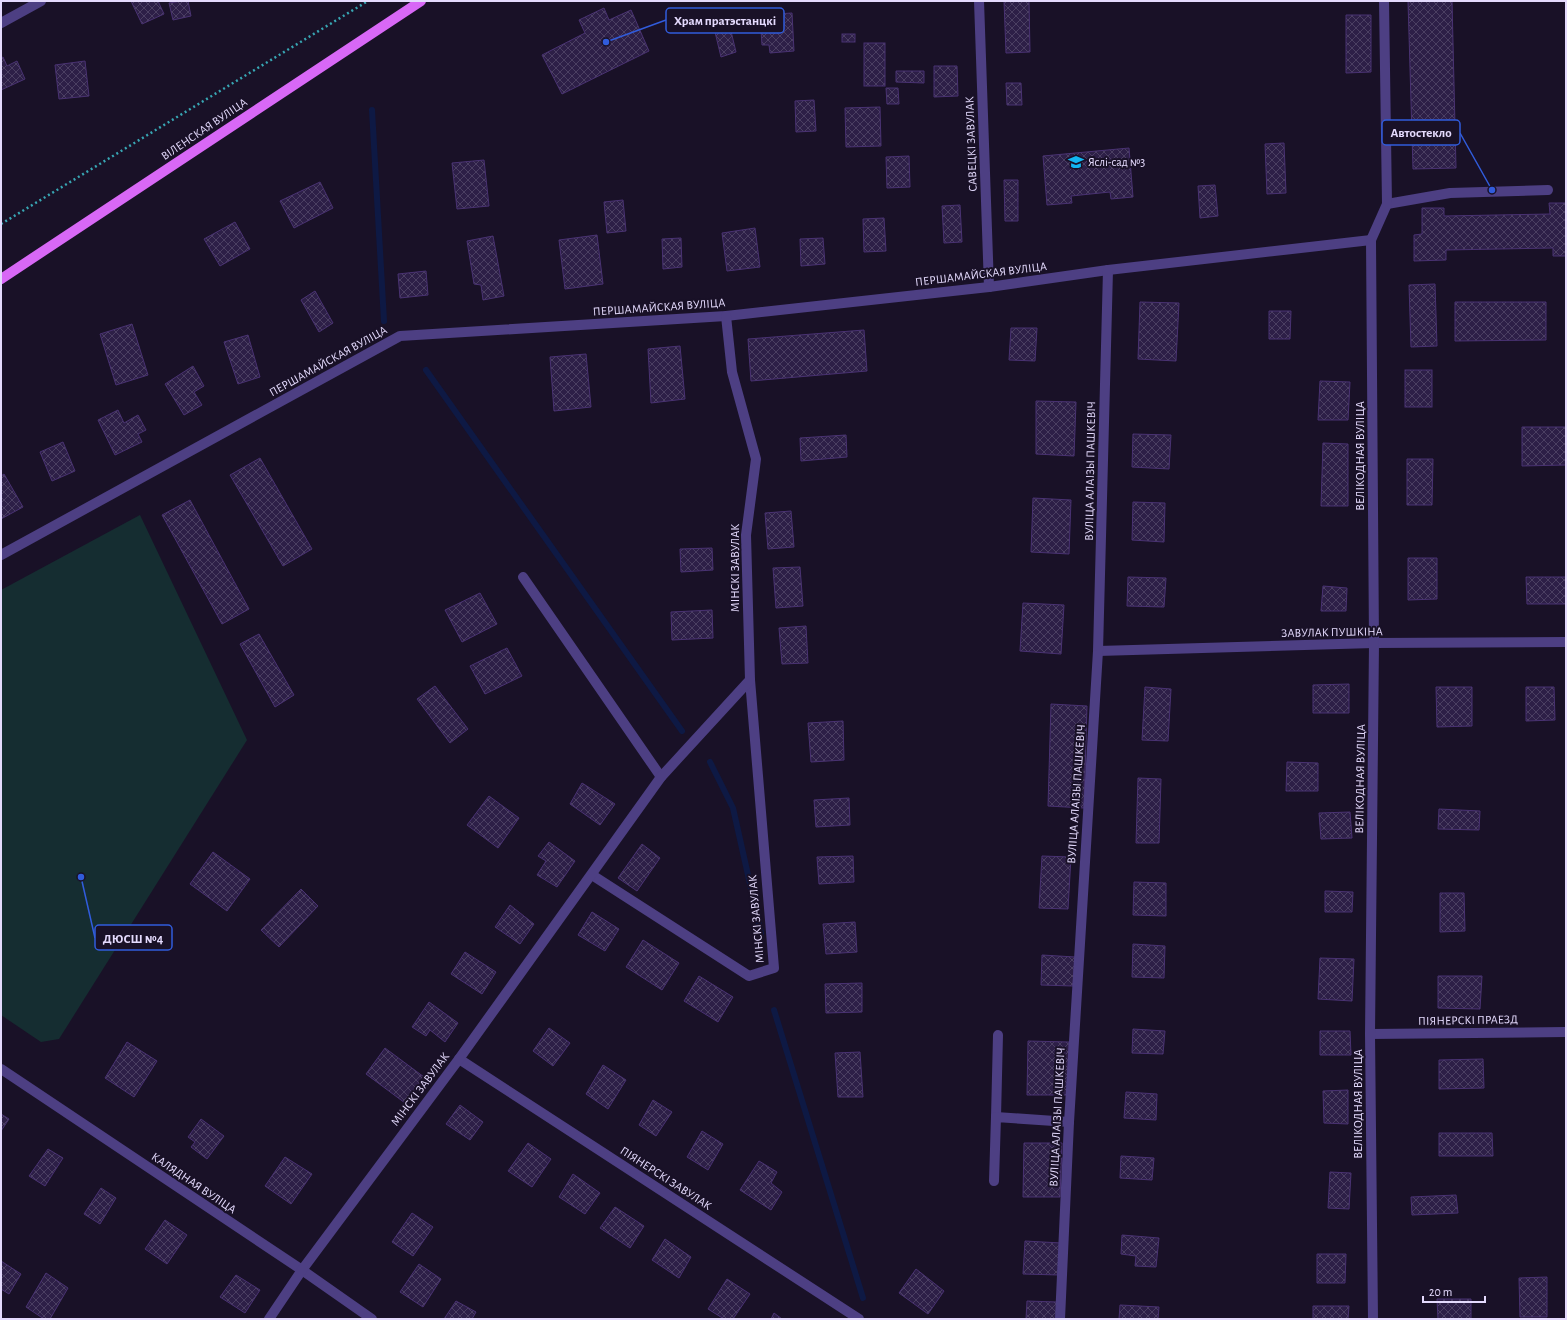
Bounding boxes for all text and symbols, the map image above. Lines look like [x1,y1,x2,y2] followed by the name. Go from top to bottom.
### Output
[666,8,784,33] callout: Храм пратэстанцкі
[674,15,776,28] text: Храм пратэстанцкі
[159,96,249,162] street label: ВІЛЕНСКАЯ ВУЛІЦА
[963,96,979,192] street label: САВЕЦКІ ЗАВУЛАК
[1382,120,1460,145] callout: Автостекло
[1390,127,1452,140] text: Автостекло
[1067,153,1085,171] school or university icon: Яслі-сад №3
[1088,156,1145,168] place label: Яслі-сад №3
[914,259,1048,288] street label: ПЕРШАМАЙСКАЯ ВУЛІЦА
[592,295,726,318] street label: ПЕРШАМАЙСКАЯ ВУЛІЦА
[267,323,389,398] street label: ПЕРШАМАЙСКАЯ ВУЛІЦА
[1083,401,1097,541] street label: ВУЛІЦА АЛАІЗЫ ПАШКЕВІЧ
[1354,401,1366,511] street label: ВЕЛІКОДНАЯ ВУЛІЦА
[729,524,741,612] street label: МІНСКІ ЗАВУЛАК
[1281,625,1383,639] street label: ЗАВУЛАК ПУШКІНА
[1065,724,1087,864] street label: ВУЛІЦА АЛАІЗЫ ПАШКЕВІЧ
[1353,724,1367,834] street label: ВЕЛІКОДНАЯ ВУЛІЦА
[746,874,766,964] street label: МІНСКІ ЗАВУЛАК
[95,925,172,950] callout: ДЮСШ №4
[103,933,164,946] text: ДЮСШ №4
[1418,1013,1518,1027] street label: ПІЯНЕРСКІ ПРАЕЗД
[1047,1047,1067,1187] street label: ВУЛІЦА АЛАІЗЫ ПАШКЕВІЧ
[1352,1049,1364,1159] street label: ВЕЛІКОДНАЯ ВУЛІЦА
[389,1050,451,1128] street label: МІНСКІ ЗАВУЛАК
[618,1144,714,1212] street label: ПІЯНЕРСКІ ЗАВУЛАК
[150,1150,238,1216] street label: КАЛЯДНАЯ ВУЛІЦА
[1423,1278,1485,1304] scale bar
[1429,1286,1452,1298] text: 20 m

